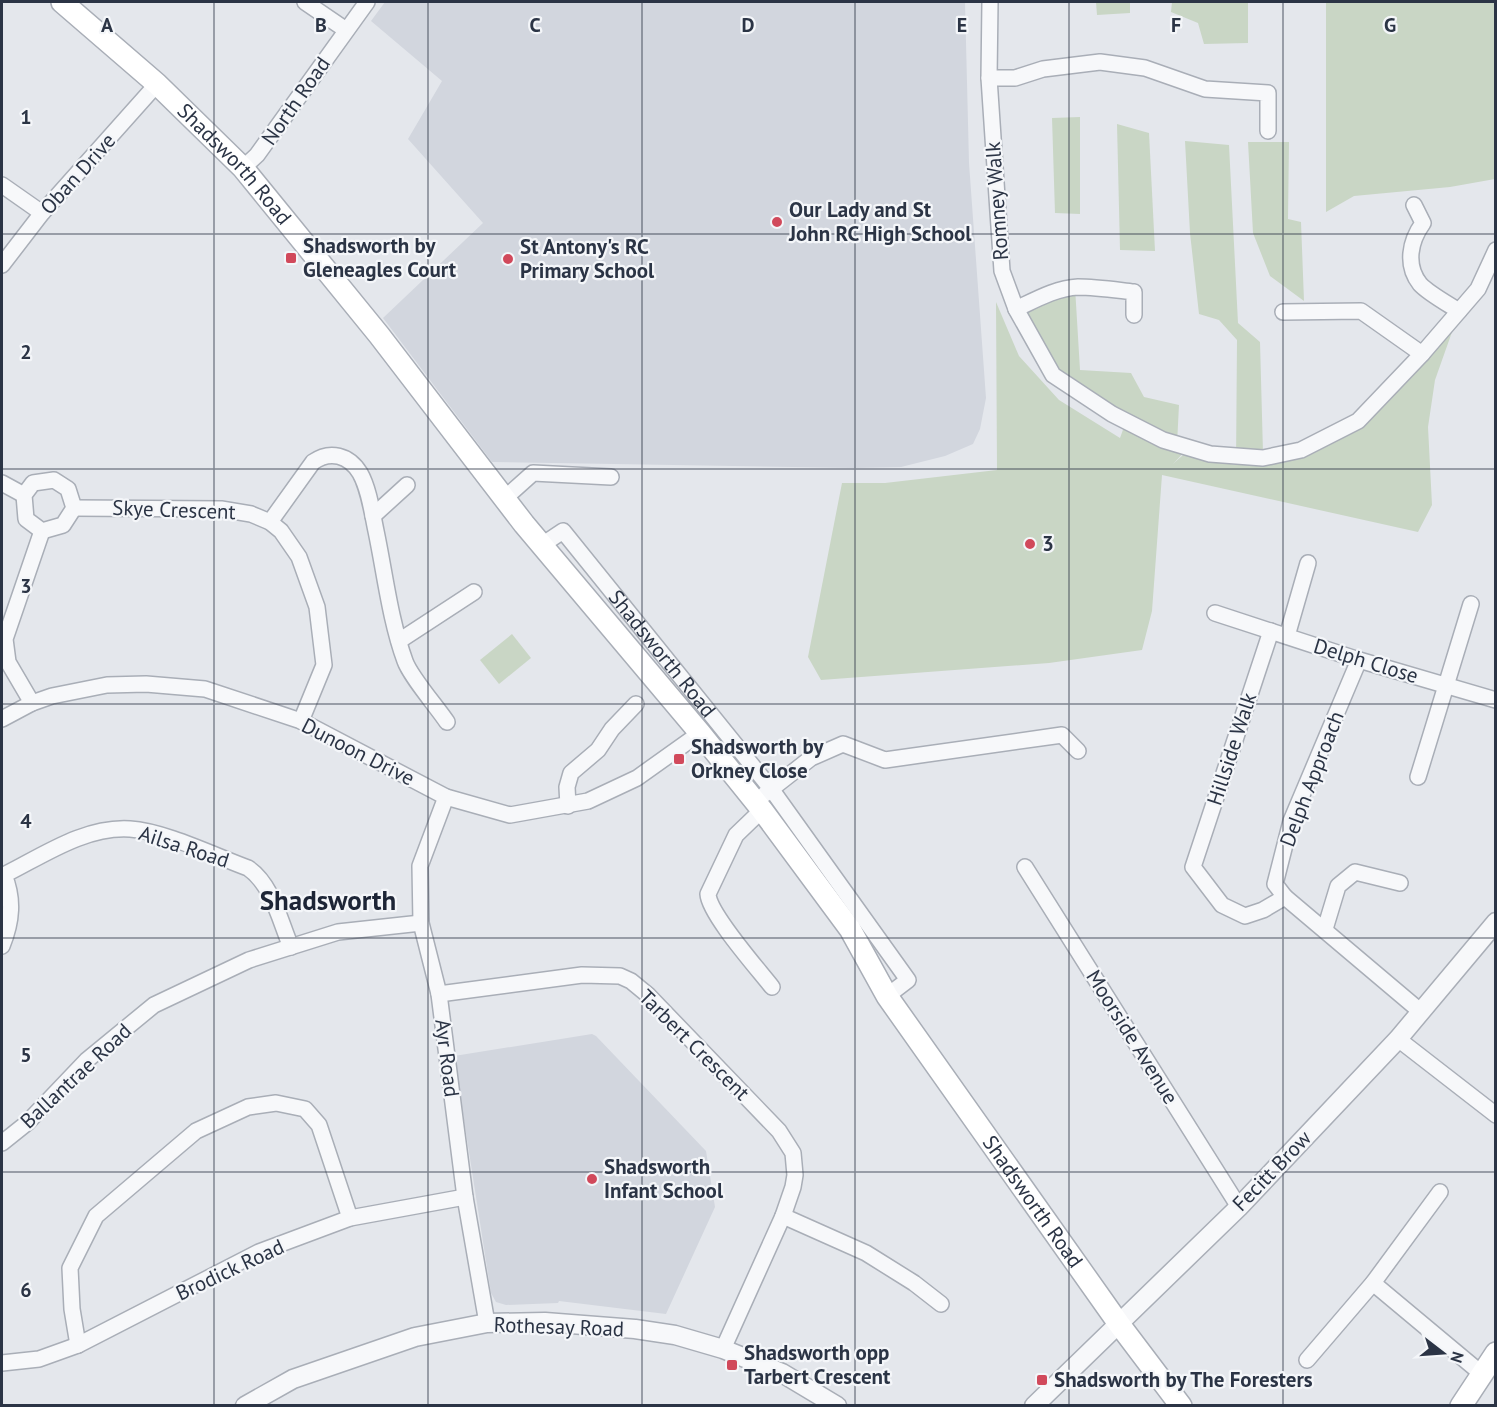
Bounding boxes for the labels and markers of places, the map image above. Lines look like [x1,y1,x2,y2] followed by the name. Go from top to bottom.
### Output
[788,196,972,247] place label: Our Lady and St John RC High School
[770,215,784,229] marker: Our Lady and St John RC High School
[303,232,457,283] place label: Shadsworth by Gleneagles Court
[520,233,655,284] place label: St Antony's RC Primary School
[284,251,298,265] marker: Shadsworth by Gleneagles Court
[501,252,515,266] marker: St Antony's RC Primary School
[1042,530,1054,557] place label: 3
[1023,537,1037,551] marker: 3
[691,733,824,784] place label: Shadsworth by Orkney Close
[672,752,686,766] marker: Shadsworth by Orkney Close
[604,1153,724,1204] place label: Shadsworth Infant School
[585,1172,599,1186] marker: Shadsworth Infant School
[744,1339,891,1390] place label: Shadsworth opp Tarbert Crescent
[725,1358,739,1372] marker: Shadsworth opp Tarbert Crescent
[1054,1366,1313,1393] place label: Shadsworth by The Foresters
[1035,1373,1049,1387] marker: Shadsworth by The Foresters

